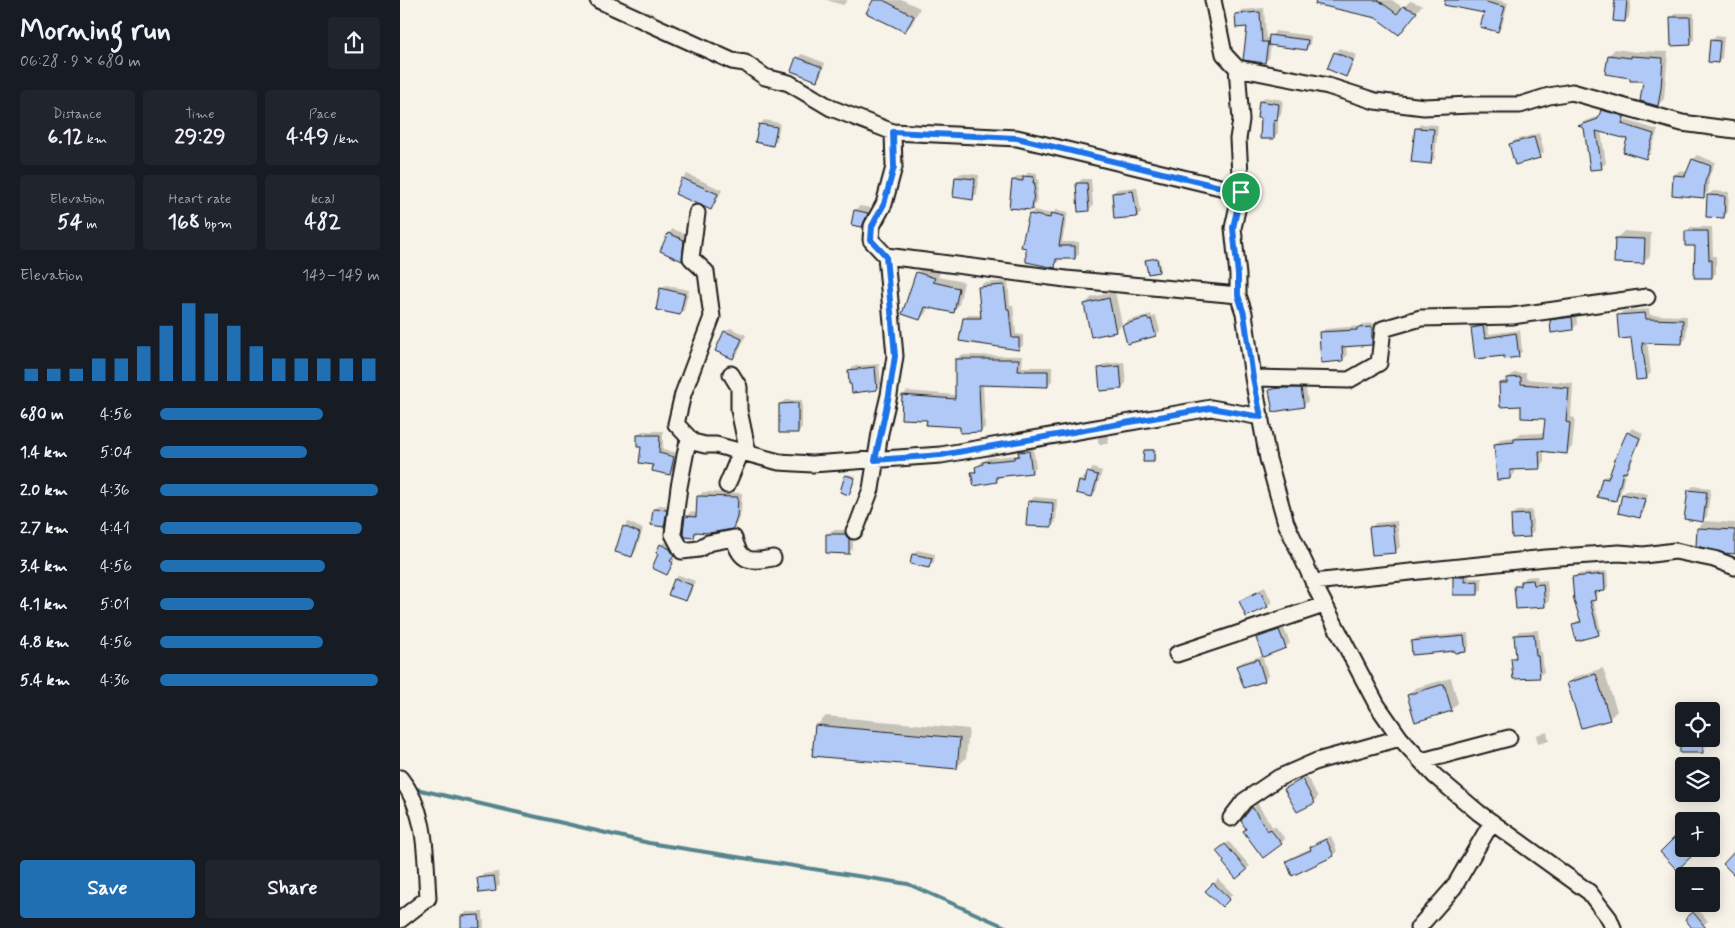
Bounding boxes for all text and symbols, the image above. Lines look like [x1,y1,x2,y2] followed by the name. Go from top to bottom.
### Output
[20,13,171,50] text: Morning run
[328,17,380,69] button: share
[20,51,141,72] text: 06:28 · 9 × 680 m
[53,105,102,123] text: Distance
[185,105,215,123] text: Time
[309,105,337,123] text: Pace
[47,123,83,151] text: 6.12
[174,123,226,151] text: 29:29
[286,123,329,151] text: 4:49
[83,130,107,148] text: km
[329,130,359,148] text: /km
[1220,171,1262,213] pin
[1227,178,1255,206] icon: arrive
[50,190,105,208] text: Elevation
[169,190,231,208] text: Heart rate
[311,190,334,208] text: kcal
[57,208,83,236] text: 54
[168,208,200,236] text: 168
[305,208,341,236] text: 482
[83,215,97,233] text: m
[200,215,232,233] text: bpm
[20,265,83,286] text: Elevation
[302,265,380,286] text: 143–149 m
[20,404,64,425] text: 680 m
[100,404,132,425] text: 4:56
[20,442,67,463] text: 1.4 km
[100,442,133,463] text: 5:04
[20,480,68,501] text: 2.0 km
[100,480,130,501] text: 4:36
[20,518,69,539] text: 2.7 km
[100,518,130,539] text: 4:41
[20,556,68,577] text: 3.4 km
[100,556,132,577] text: 4:56
[20,594,67,615] text: 4.1 km
[100,594,130,615] text: 5:01
[20,632,69,653] text: 4.8 km
[100,632,132,653] text: 4:56
[20,670,70,691] text: 5.4 km
[100,670,130,691] text: 4:36
[1675,702,1720,912] map controls
[1675,702,1720,747] button: locate
[1675,757,1720,802] button: layers
[1675,812,1720,857] button: +
[20,860,195,918] button: Save
[205,860,380,918] button: Share
[1675,867,1720,912] button: −

